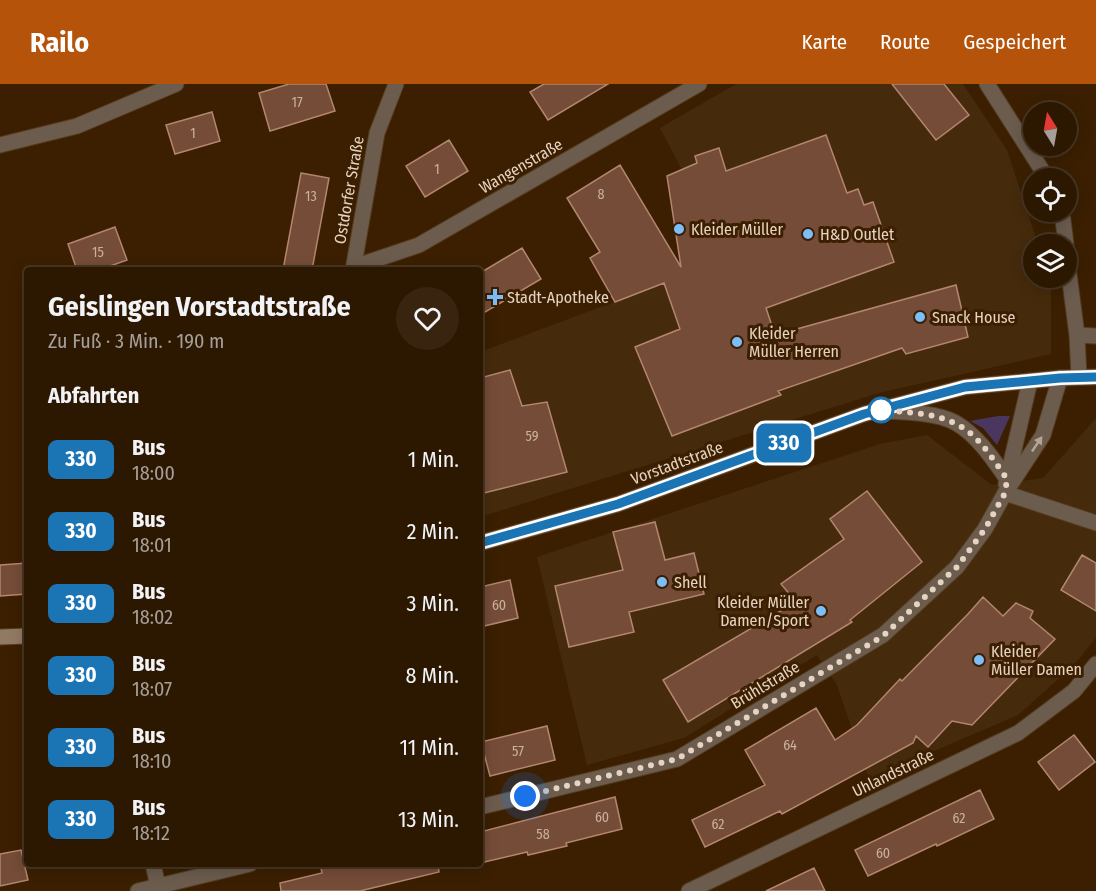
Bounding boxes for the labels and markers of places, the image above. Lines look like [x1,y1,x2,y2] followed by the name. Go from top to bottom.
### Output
[691,220,783,239] place label: Kleider Müller
[672,222,686,236] marker: Kleider Müller
[820,225,895,244] place label: H&D Outlet
[801,227,815,241] marker: H&D Outlet
[507,288,609,307] place label: Stadt-Apotheke
[488,290,502,304] marker: Stadt-Apotheke
[932,308,1016,327] place label: Snack House
[913,310,927,324] marker: Snack House
[749,324,839,361] place label: Kleider Müller Herren
[730,335,744,349] marker: Kleider Müller Herren
[868,397,894,423] unlabelled marker
[674,573,707,592] place label: Shell
[655,575,669,589] marker: Shell
[717,593,810,630] place label: Kleider Müller Damen/Sport
[814,604,828,618] marker: Kleider Müller Damen/Sport
[991,642,1082,679] place label: Kleider Müller Damen
[972,653,986,667] marker: Kleider Müller Damen

